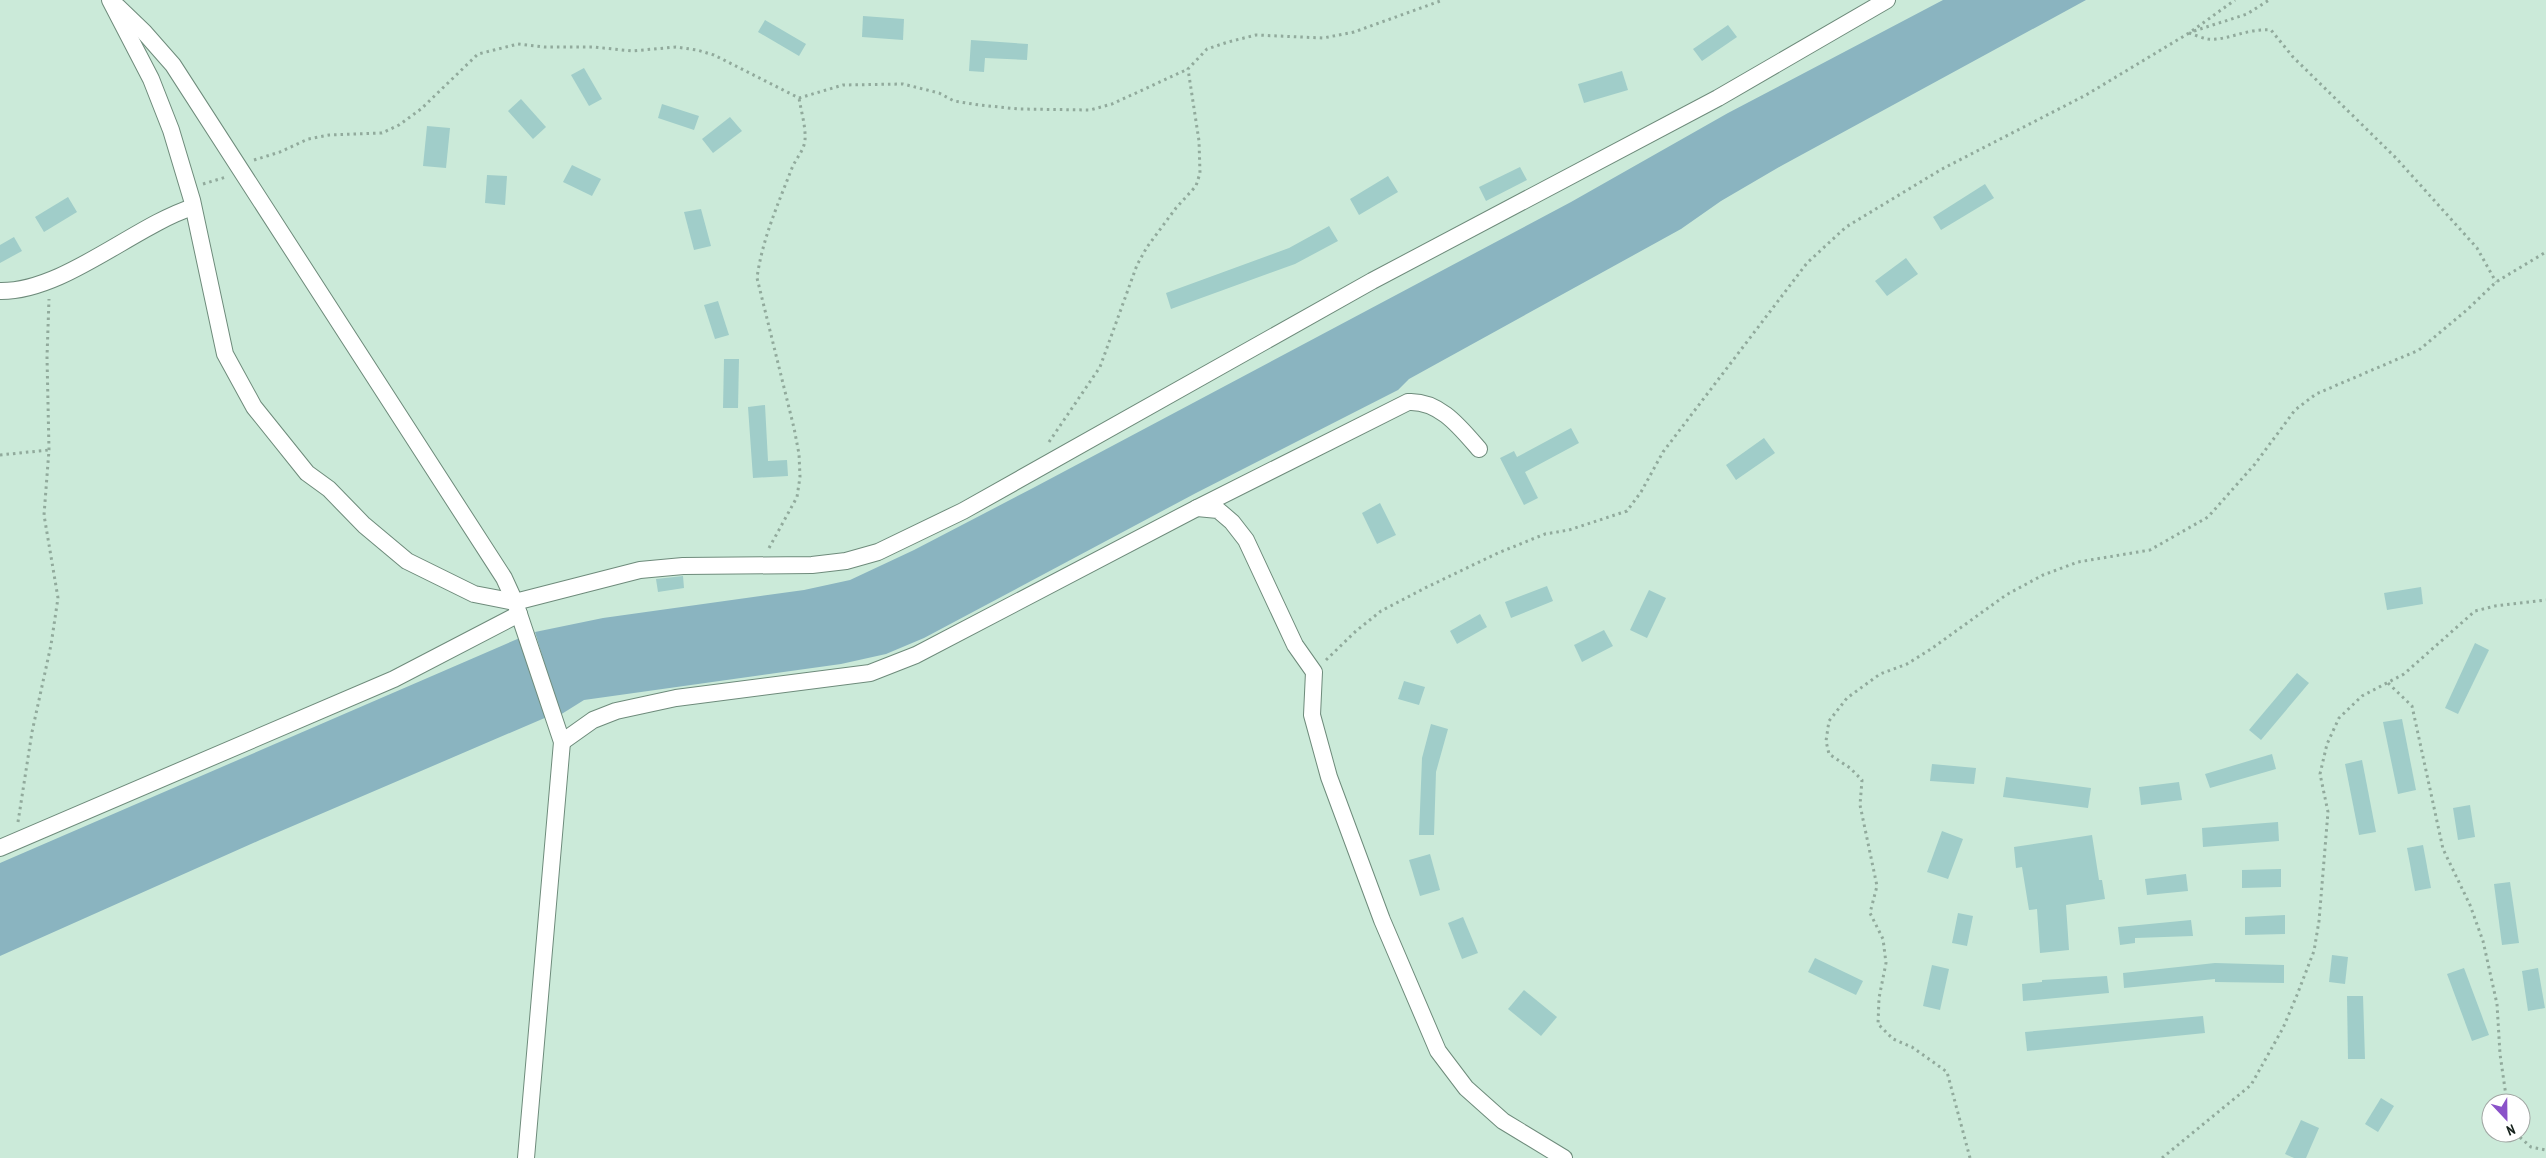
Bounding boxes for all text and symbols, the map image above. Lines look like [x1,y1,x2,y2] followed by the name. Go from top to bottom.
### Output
[2481,1093,2531,1143] north arrow
[2504,1120,2518,1140] text: N

